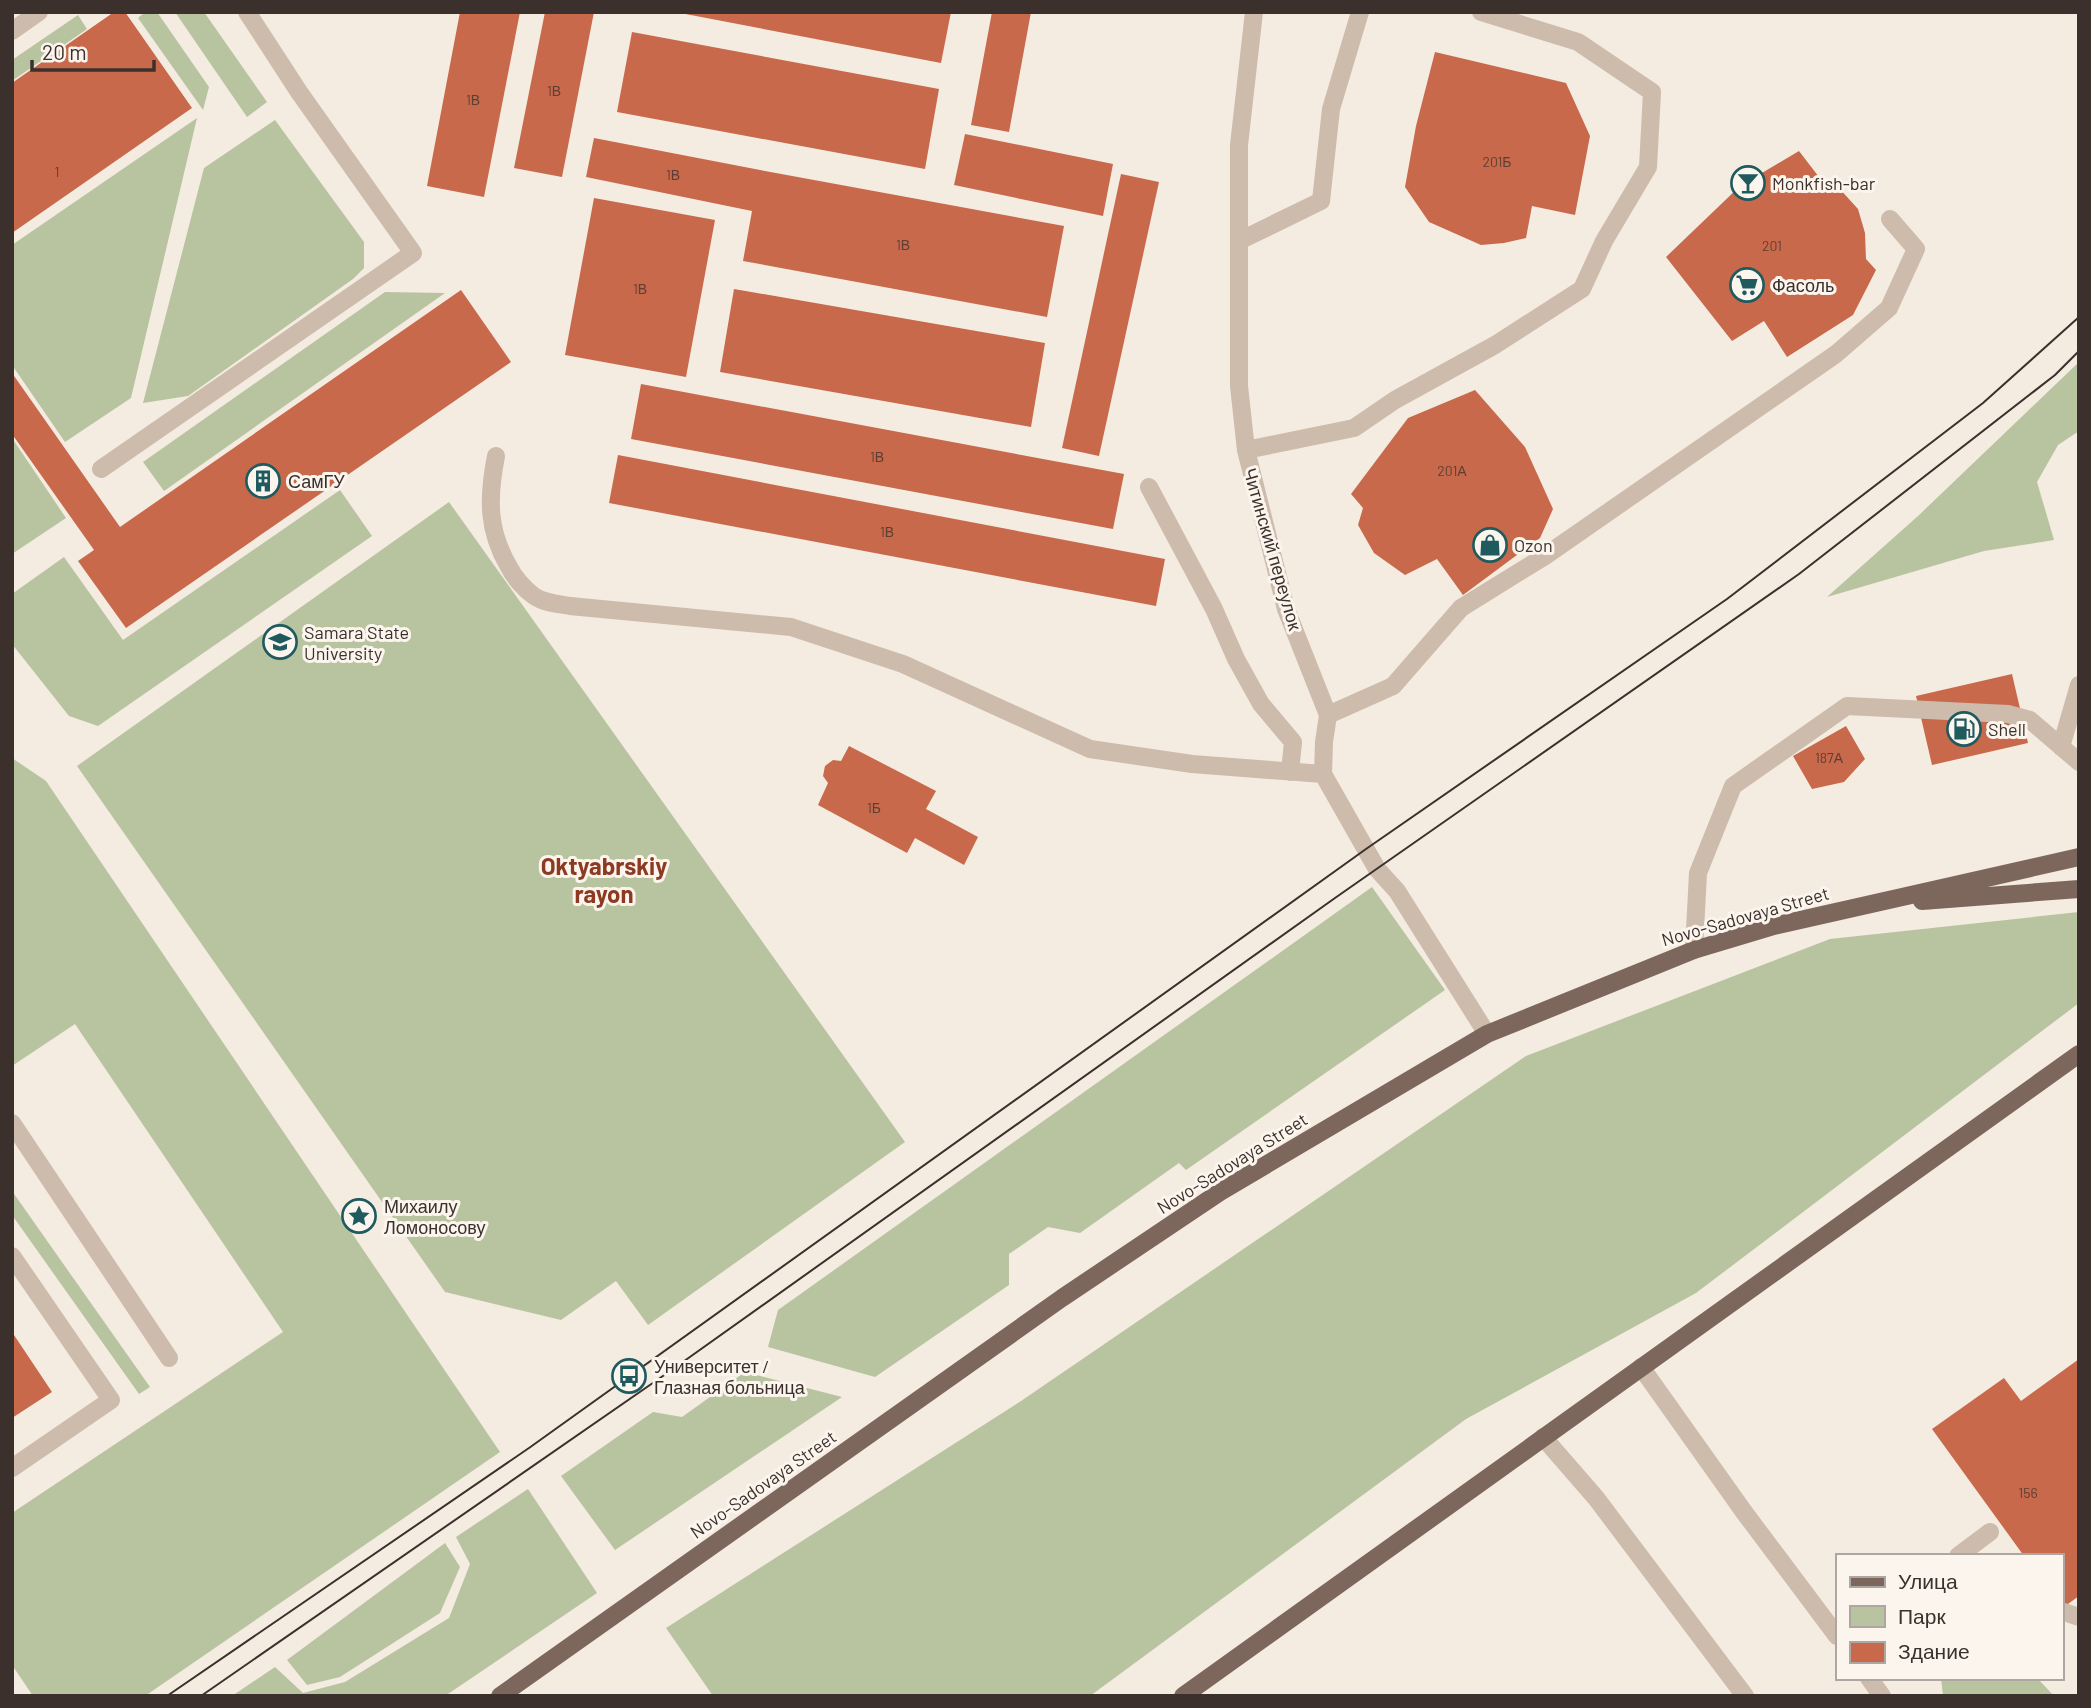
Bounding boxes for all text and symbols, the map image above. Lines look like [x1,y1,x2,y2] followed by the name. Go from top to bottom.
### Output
[32,28,154,72] scale bar
[42,39,87,64] text: 20 m
[547,82,561,99] house number: 1В
[466,91,480,108] house number: 1В
[1482,153,1512,170] house number: 201Б
[55,163,59,180] house number: 1
[1729,164,1767,202] bar icon: Monkfish-bar
[666,166,680,183] house number: 1В
[1772,172,1876,194] place label: Monkfish-bar
[896,236,910,253] house number: 1В
[1762,237,1782,254] house number: 201
[1728,266,1766,304] supermarket icon: Фасоль
[1772,274,1834,296] place label: Фасоль
[633,280,647,297] house number: 1В
[870,448,884,465] house number: 1В
[244,462,282,500] building icon: СамГУ
[1437,462,1467,479] house number: 201А
[1239,465,1307,633] street label: Читинский переулок
[288,470,345,492] place label: СамГУ
[880,523,894,540] house number: 1В
[1471,526,1509,564] shop icon: Ozon
[1514,534,1553,556] place label: Ozon
[304,621,409,664] place label: Samara State University
[261,623,299,661] school or university icon: Samara State University
[1945,710,1983,748] fuel station icon: Shell
[1988,718,2026,740] place label: Shell
[1815,749,1844,766] house number: 187А
[867,799,881,816] house number: 1Б
[541,851,667,908] district label: Oktyabrskiy rayon
[1659,882,1831,950] street label: Novo-Sadovaya Street
[1153,1108,1311,1218] street label: Novo-Sadovaya Street
[384,1195,486,1238] place label: Михаилу Ломоносову
[340,1197,378,1235] place icon: Михаилу Ломоносову
[654,1355,806,1398] place label: Университет / Глазная больница
[610,1357,648,1395] bus stop icon: Университет / Глазная больница
[686,1425,840,1543] street label: Novo-Sadovaya Street
[2018,1484,2038,1501] house number: 156
[1836,1554,2063,1680] legend
[1898,1568,1958,1593] text: Улица
[1898,1603,1946,1628] text: Парк
[1898,1638,1970,1663] text: Здание

